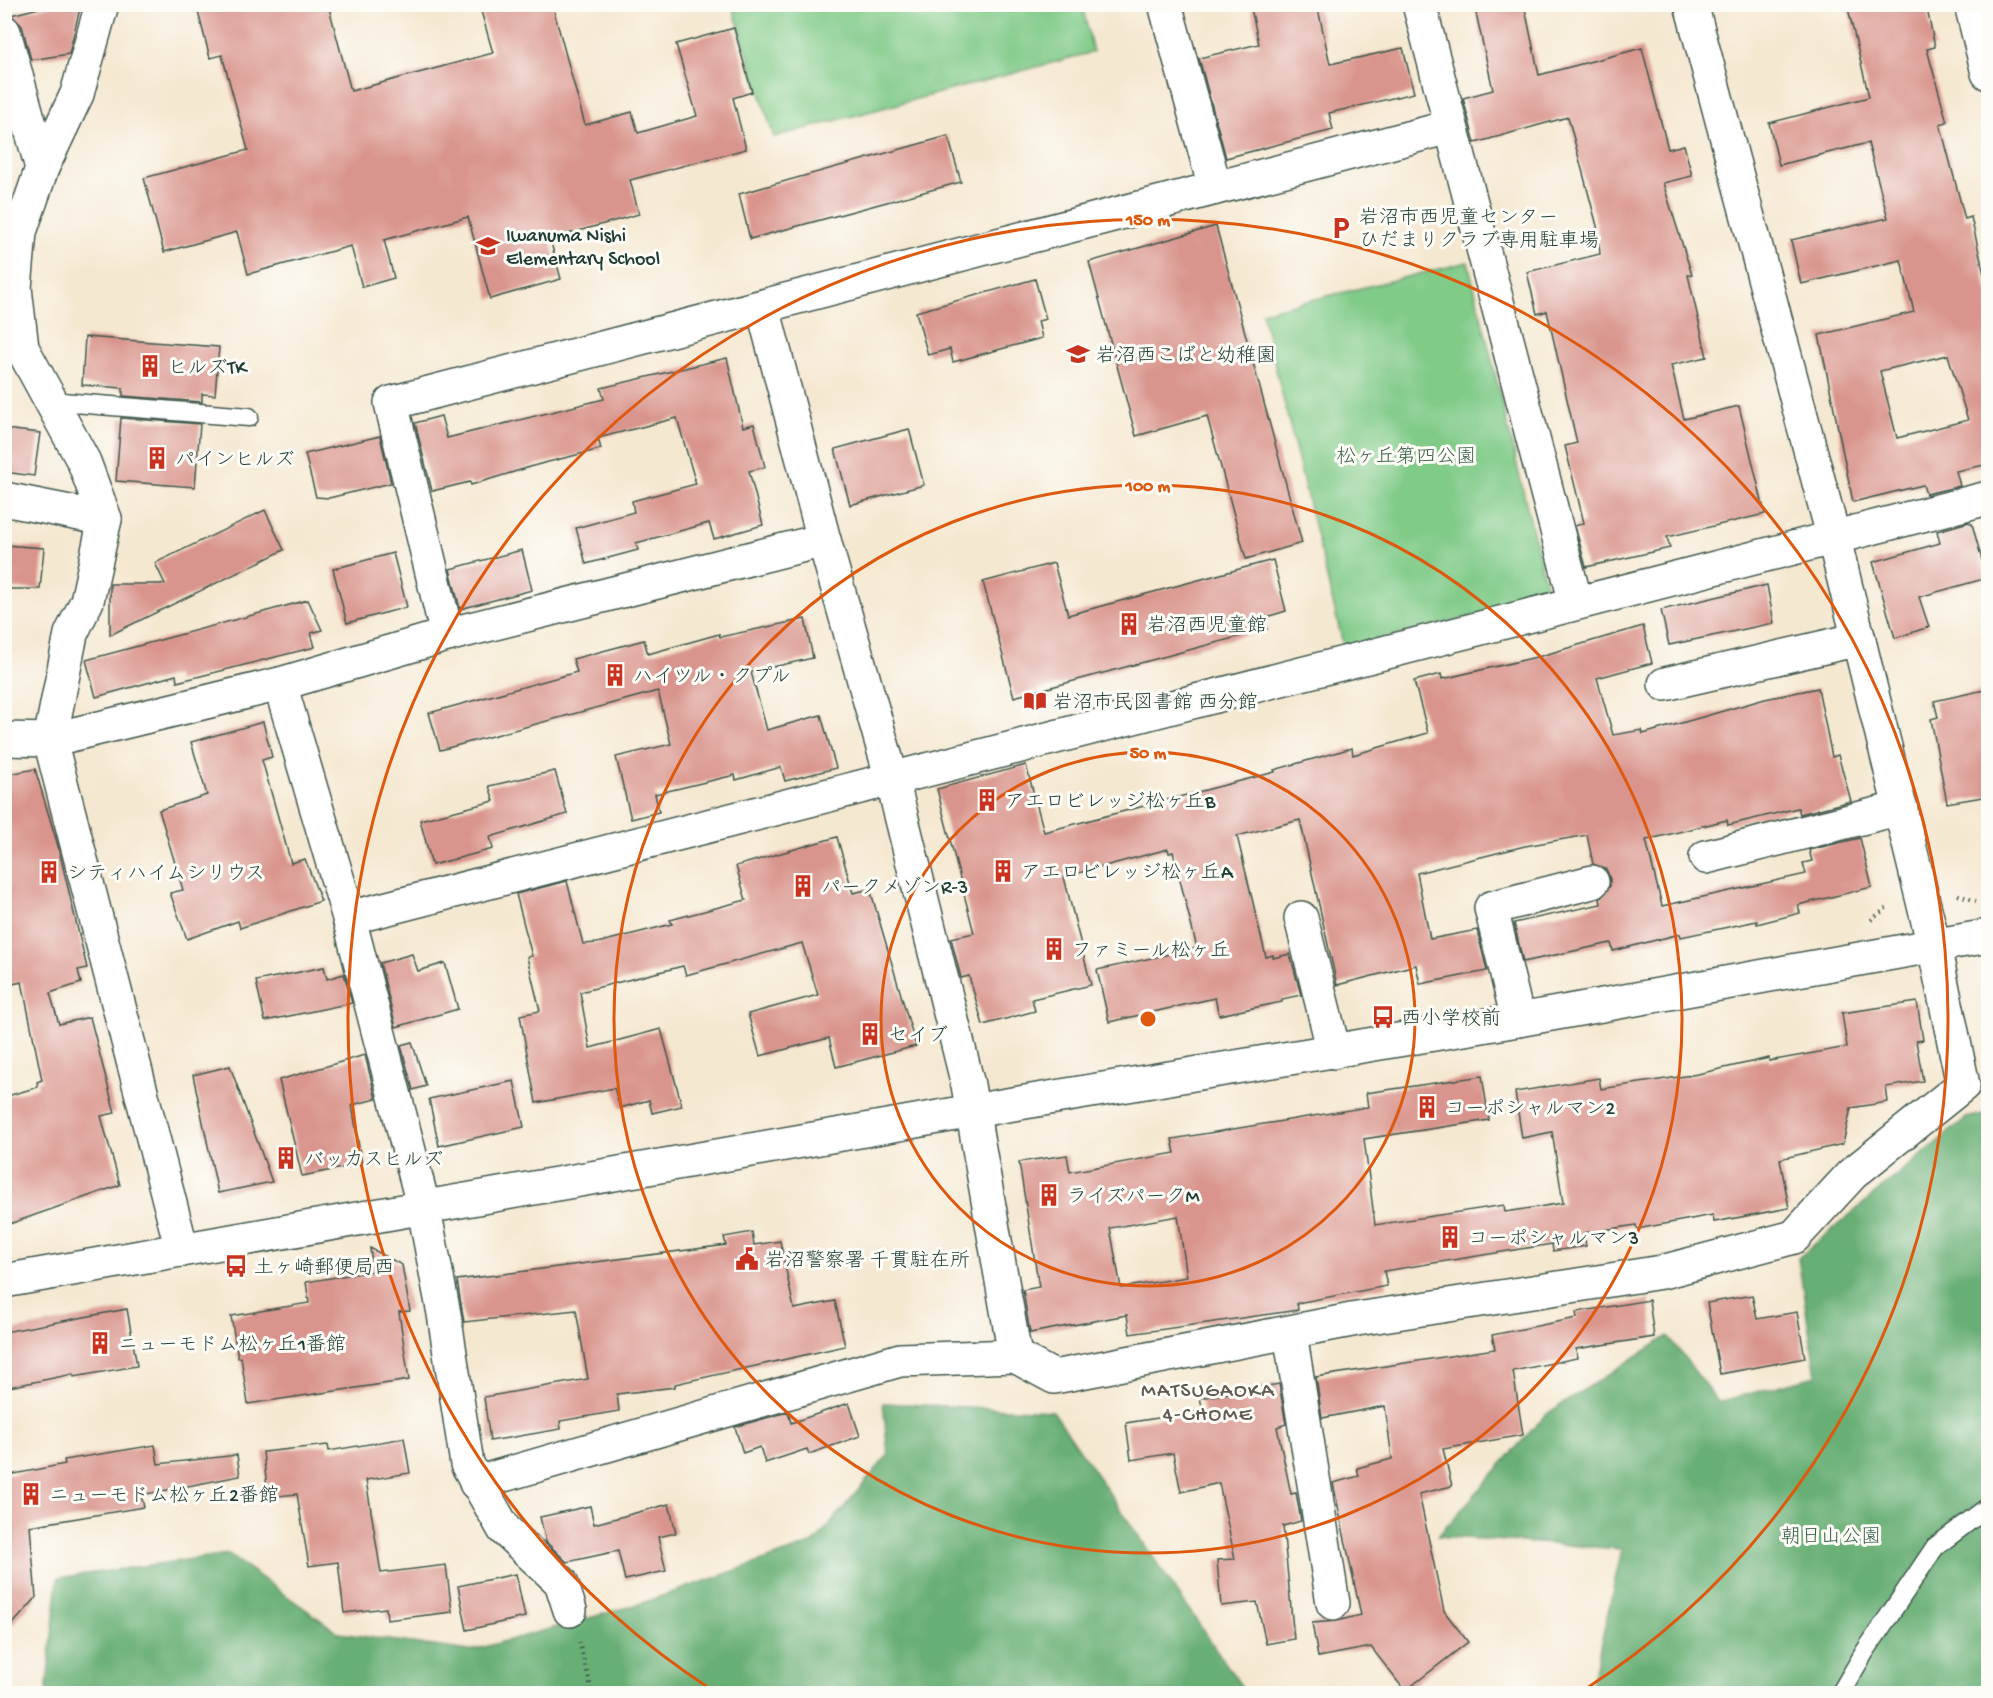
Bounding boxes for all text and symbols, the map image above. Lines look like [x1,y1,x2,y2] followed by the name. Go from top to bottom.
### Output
[1359,206,1599,254] place label: 岩沼市西児童センター ひだまりクラブ専用駐車場
[1125,211,1170,232] text: 150 m
[1328,215,1354,241] parking icon: 岩沼市西児童センター ひだまりクラブ専用駐車場
[506,226,660,272] place label: Iwanuma Nishi Elementary School
[475,233,501,259] school or university icon: Iwanuma Nishi Elementary School
[1065,341,1091,367] school or university icon: 岩沼西こばと幼稚園
[1096,345,1276,369] place label: 岩沼西こばと幼稚園
[137,353,163,379] building icon: ヒルズTK
[168,358,248,381] place label: ヒルズTK
[144,445,170,471] building icon: パインヒルズ
[1336,446,1476,470] park label: 松ヶ丘第四公園
[175,450,295,473] place label: パインヒルズ
[1125,477,1171,498] text: 100 m
[1116,611,1142,637] building icon: 岩沼西児童館
[1147,614,1267,639] place label: 岩沼西児童館
[602,662,628,688] building icon: ハイツル・クプル
[633,666,791,690] place label: ハイツル・クプル
[1022,688,1048,714] library icon: 岩沼市民図書館 西分館
[1053,691,1258,716] place label: 岩沼市民図書館 西分館
[1130,744,1167,765] text: 50 m
[974,787,1000,813] building icon: アエロビレッジ松ヶ丘B
[1005,791,1216,815] place label: アエロビレッジ松ヶ丘B
[990,858,1016,884] building icon: アエロビレッジ松ヶ丘A
[36,859,62,885] building icon: シティハイムシリウス
[1021,862,1234,886] place label: アエロビレッジ松ヶ丘A
[67,863,265,887] place label: シティハイムシリウス
[790,873,816,899] building icon: パークメゾンR-3
[821,876,968,901] place label: パークメゾンR-3
[1041,936,1067,962] building icon: ファミール松ヶ丘
[1072,940,1230,964] place label: ファミール松ヶ丘
[1370,1004,1396,1030] bus stop icon: 西小学校前
[1401,1007,1501,1032] place label: 西小学校前
[1138,1009,1158,1029] centre of rings
[857,1021,883,1047] building icon: セイブ
[888,1025,948,1049] place label: セイブ
[1414,1094,1440,1120] building icon: コーポシャルマン2
[1445,1098,1615,1122] place label: コーポシャルマン2
[273,1145,299,1171] building icon: バッカスヒルズ
[304,1149,443,1173] place label: バッカスヒルズ
[1036,1182,1062,1208] building icon: ライズパークM
[1067,1187,1199,1210] place label: ライズパークM
[1437,1224,1463,1250] building icon: コーポシャルマン3
[1468,1228,1639,1252] place label: コーポシャルマン3
[734,1246,760,1272] public building icon: 岩沼警察署 千貫駐在所
[765,1249,970,1274] place label: 岩沼警察署 千貫駐在所
[223,1253,249,1279] bus stop icon: 土ヶ崎郵便局西
[254,1256,394,1281] place label: 土ヶ崎郵便局西
[87,1330,113,1356] building icon: ニューモドム松ヶ丘1番館
[118,1334,346,1358] place label: ニューモドム松ヶ丘1番館
[1141,1380,1275,1429] district label: MATSUGAOKA 4-CHOME
[18,1481,44,1507] building icon: ニューモドム松ヶ丘2番館
[49,1485,279,1509] place label: ニューモドム松ヶ丘2番館
[1781,1526,1881,1550] park label: 朝日山公園

